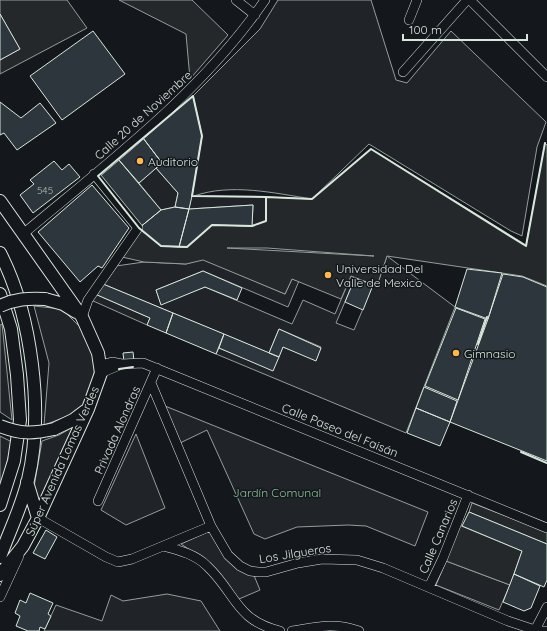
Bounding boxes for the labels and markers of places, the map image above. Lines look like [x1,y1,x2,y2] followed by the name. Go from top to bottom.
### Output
[148,154,198,169] place label: Auditorio
[135,156,145,166] marker: Auditorio
[336,261,423,290] place label: Universidad Del Valle de Mexico
[323,270,333,280] marker: Universidad Del Valle de Mexico
[464,346,516,361] place label: Gimnasio
[451,348,461,358] marker: Gimnasio

